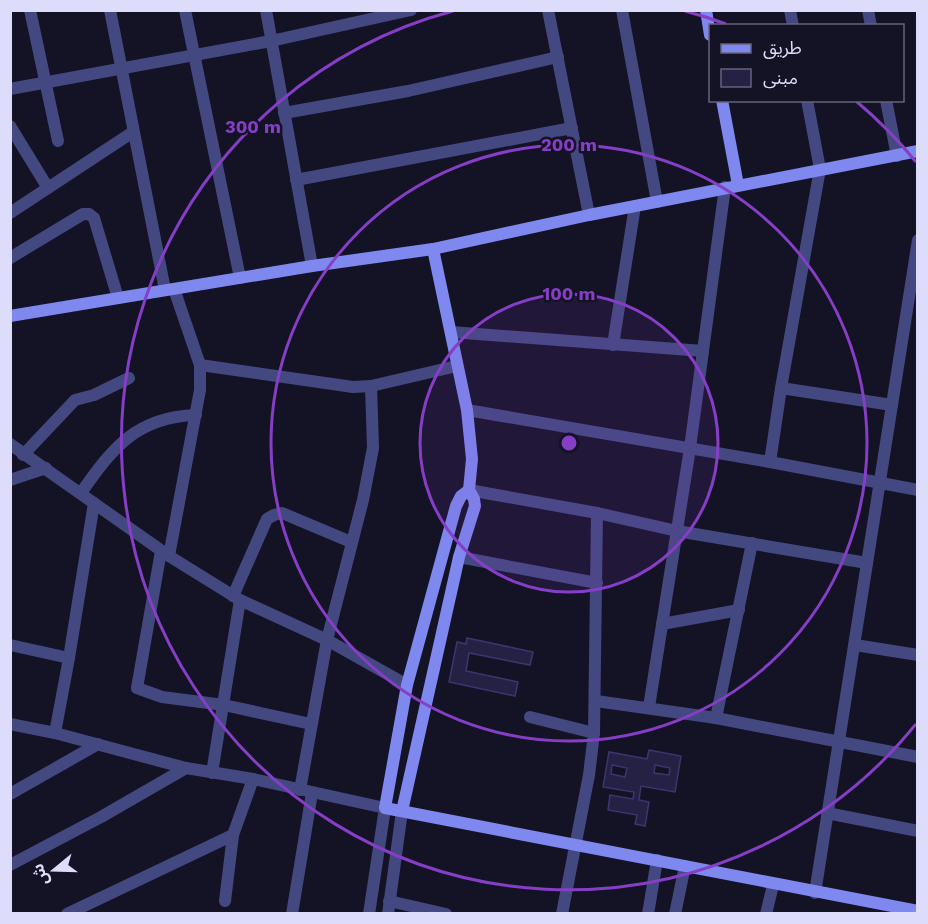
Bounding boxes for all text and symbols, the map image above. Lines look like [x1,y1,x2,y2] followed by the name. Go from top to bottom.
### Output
[709,24,904,102] legend
[763,37,802,59] text: طريق
[763,67,798,89] text: مبنى
[225,116,281,137] text: 300 m
[541,134,597,155] text: 200 m
[542,283,596,304] text: 100 m
[559,433,579,453] centre of rings
[24,840,84,900] north arrow
[28,861,53,888] text: ش

